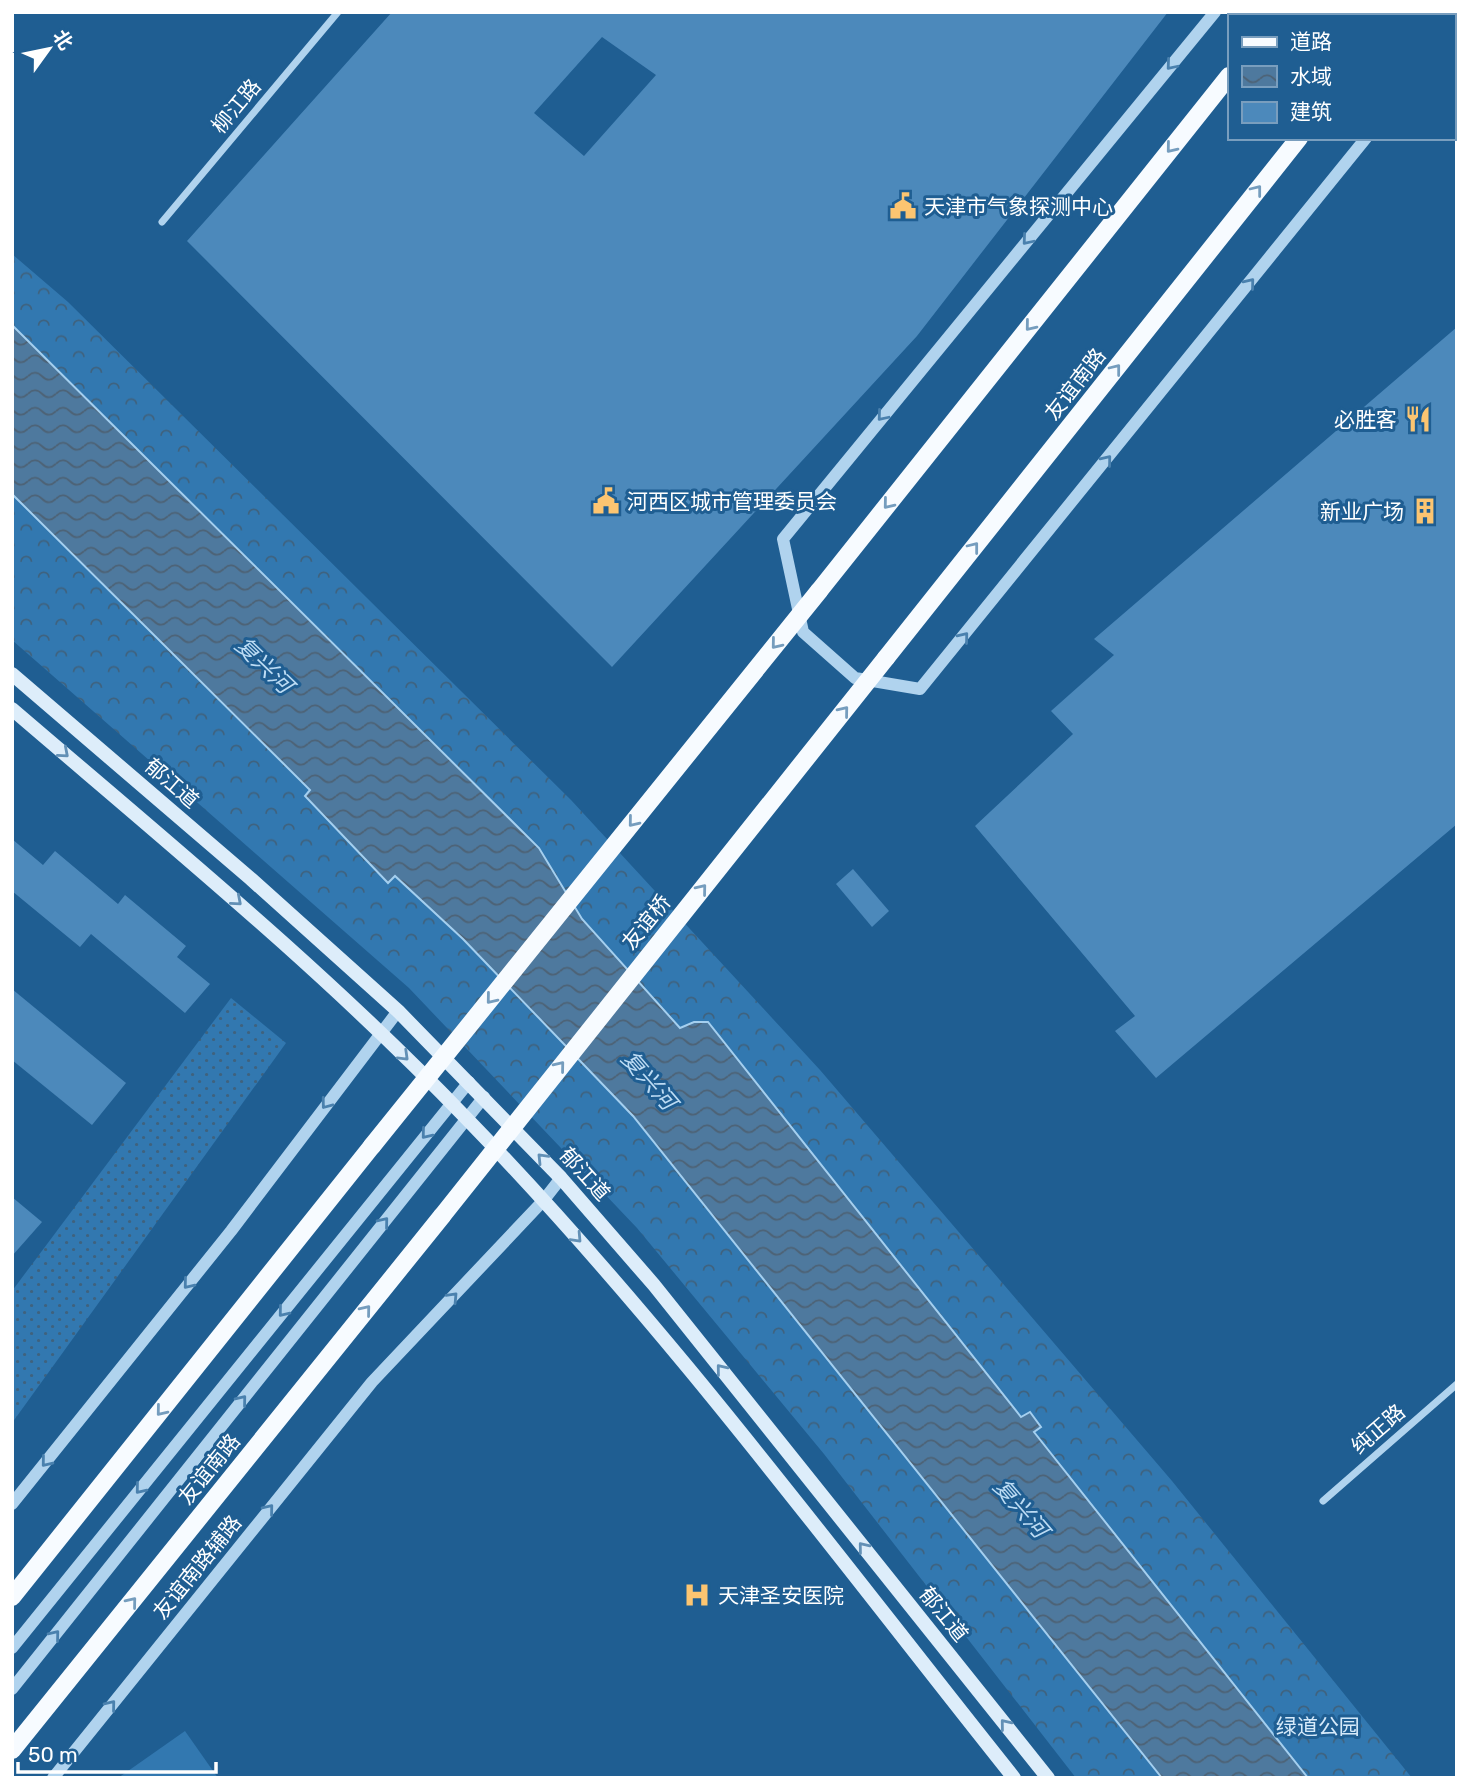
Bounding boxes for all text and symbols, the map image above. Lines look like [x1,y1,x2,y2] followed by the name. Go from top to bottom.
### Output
[14,14,84,84] north arrow
[1228,14,1455,140] legend
[48,26,78,54] text: 北
[1290,29,1332,54] text: 道路
[1167,57,1180,69] one-way arrow
[1290,64,1332,89] text: 水域
[206,74,266,138] street label: 柳江路
[1290,99,1332,124] text: 建筑
[1167,141,1180,153] one-way arrow
[1249,186,1262,198] one-way arrow
[888,191,918,221] public building icon: 天津市气象探测中心
[924,194,1113,219] place label: 天津市气象探测中心
[1022,233,1035,245] one-way arrow
[1241,278,1254,290] one-way arrow
[1025,319,1038,331] one-way arrow
[1039,343,1111,425] street label: 友谊南路
[1107,364,1120,376] one-way arrow
[1403,404,1433,434] restaurant icon: 必胜客
[1334,407,1397,432] place label: 必胜客
[877,408,890,420] one-way arrow
[1098,455,1111,467] one-way arrow
[591,486,621,516] public building icon: 河西区城市管理委员会
[627,489,837,514] place label: 河西区城市管理委员会
[884,496,896,509] one-way arrow
[1410,496,1440,526] building icon: 新业广场
[1320,499,1404,524] place label: 新业广场
[966,542,979,554] one-way arrow
[229,631,301,702] water label: 复兴河
[955,632,968,644] one-way arrow
[772,636,784,649] one-way arrow
[835,706,848,718] one-way arrow
[56,745,69,757] one-way arrow
[140,753,204,813] street label: 郁江道
[629,814,642,826] one-way arrow
[694,884,706,897] one-way arrow
[616,890,676,954] street label: 友谊桥
[228,893,241,905] one-way arrow
[486,991,499,1003] one-way arrow
[616,1045,685,1118] water label: 复兴河
[395,1048,408,1061] one-way arrow
[552,1062,565,1074] one-way arrow
[322,1096,335,1109] one-way arrow
[421,1127,434,1139] one-way arrow
[555,1142,615,1206] street label: 郁江道
[538,1153,551,1166] one-way arrow
[376,1217,388,1230] one-way arrow
[569,1230,582,1243] one-way arrow
[184,1276,196,1289] one-way arrow
[445,1292,457,1305] one-way arrow
[279,1303,291,1316] one-way arrow
[358,1305,370,1318] one-way arrow
[717,1364,730,1376] one-way arrow
[234,1395,247,1408] one-way arrow
[1346,1399,1410,1459] street label: 纯正路
[157,1403,170,1415] one-way arrow
[173,1428,245,1510] street label: 友谊南路
[41,1454,54,1466] one-way arrow
[988,1473,1057,1546] water label: 复兴河
[136,1481,149,1493] one-way arrow
[261,1505,274,1517] one-way arrow
[148,1510,246,1624] street label: 友谊南路辅路
[859,1542,871,1555] one-way arrow
[682,1580,712,1610] hospital icon: 天津圣安医院
[914,1582,974,1646] street label: 郁江道
[718,1583,844,1608] place label: 天津圣安医院
[123,1597,136,1609] one-way arrow
[46,1631,59,1643] one-way arrow
[103,1701,115,1714] one-way arrow
[1276,1714,1360,1739] park label: 绿道公园
[1001,1720,1013,1733] one-way arrow
[18,1730,215,1774] scale bar
[28,1742,78,1767] text: 50 m

